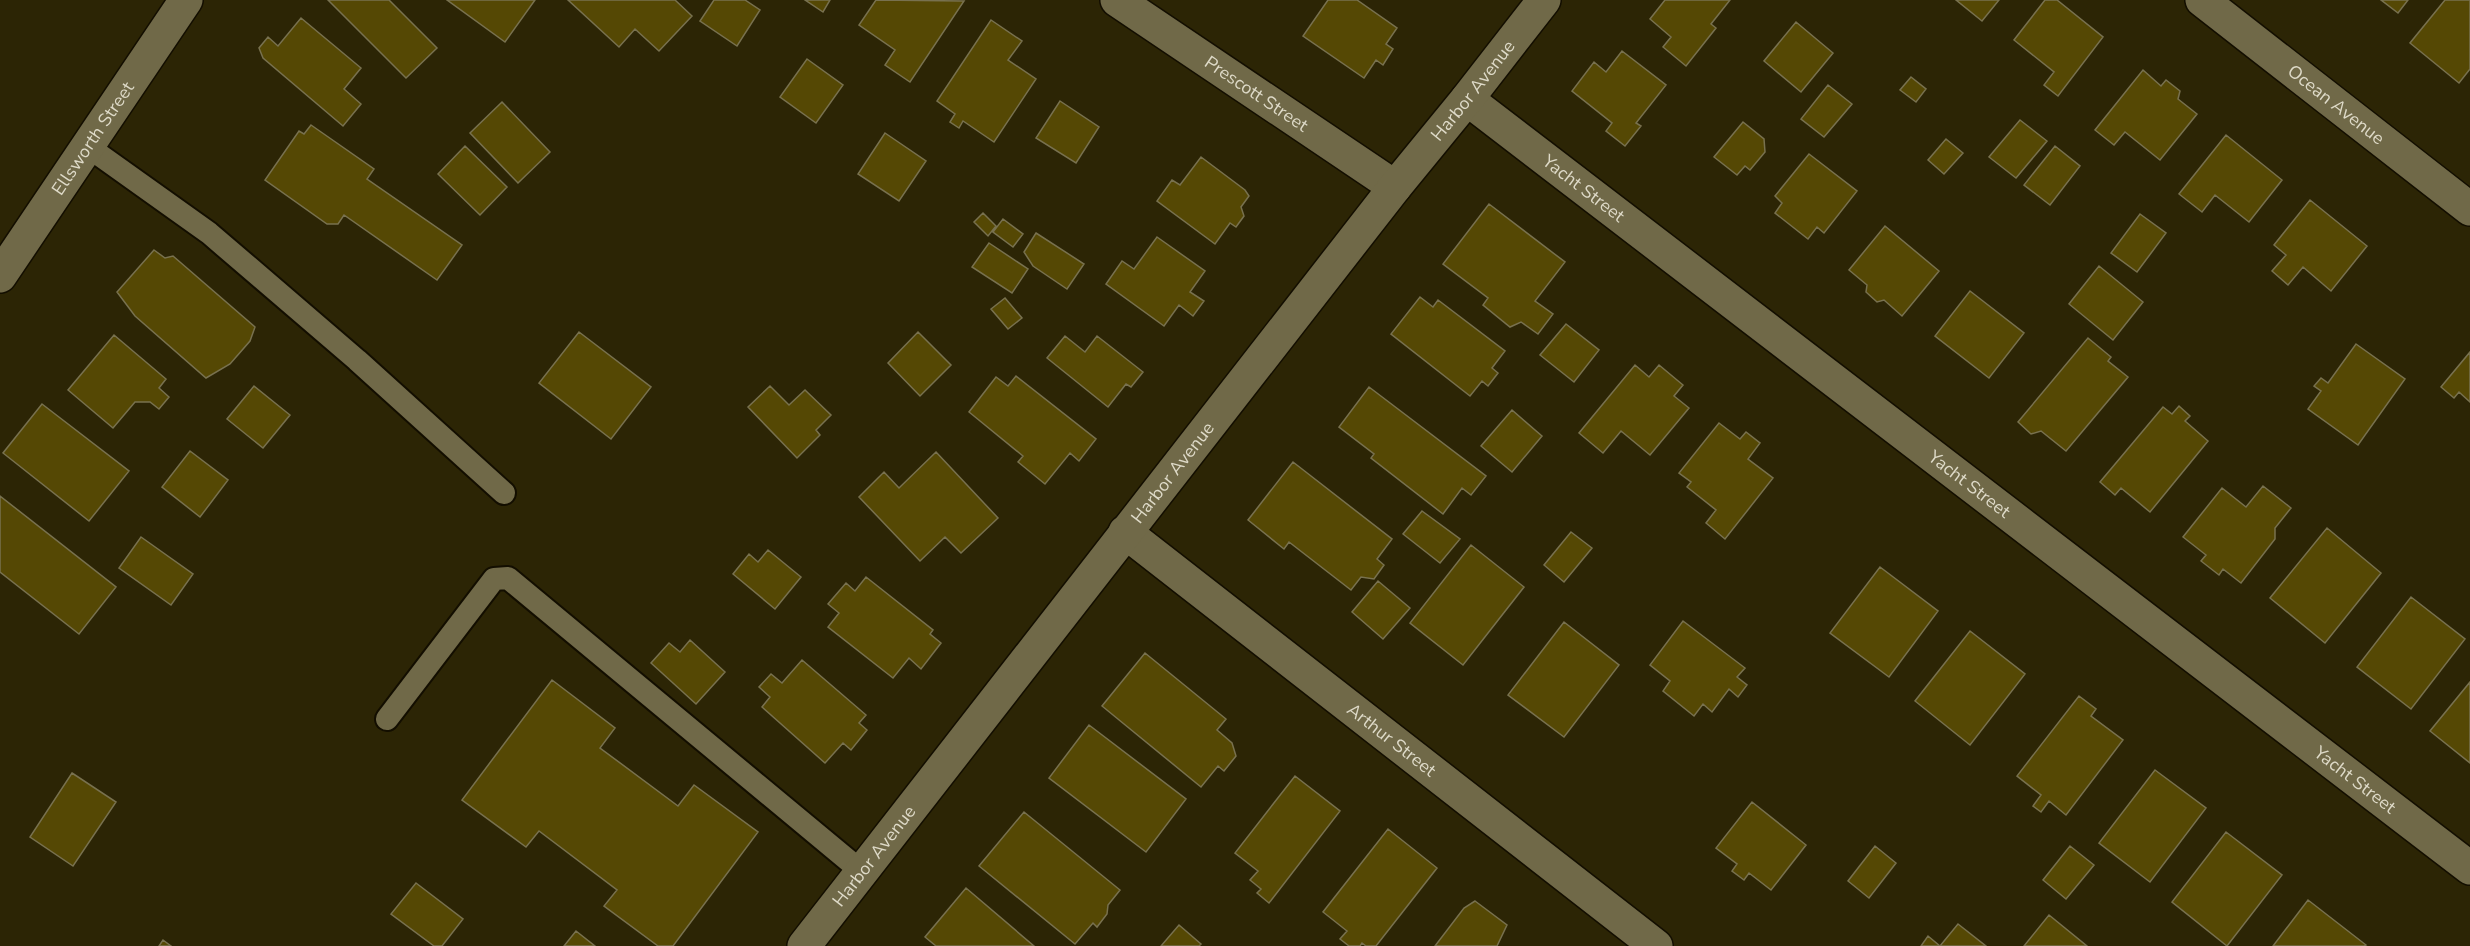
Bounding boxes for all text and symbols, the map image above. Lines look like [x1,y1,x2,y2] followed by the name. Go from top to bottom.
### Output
[1425,35,1520,146] street label: Harbor Avenue
[1200,50,1313,138] street label: Prescott Street
[2282,59,2390,150] street label: Ocean Avenue
[46,76,140,200] street label: Ellsworth Street
[1537,149,1630,228] street label: Yacht Street
[1125,417,1220,528] street label: Harbor Avenue
[1923,444,2016,524] street label: Yacht Street
[1342,697,1442,783] street label: Arthur Street
[2308,740,2402,819] street label: Yacht Street
[827,800,921,912] street label: Harbor Avenue

